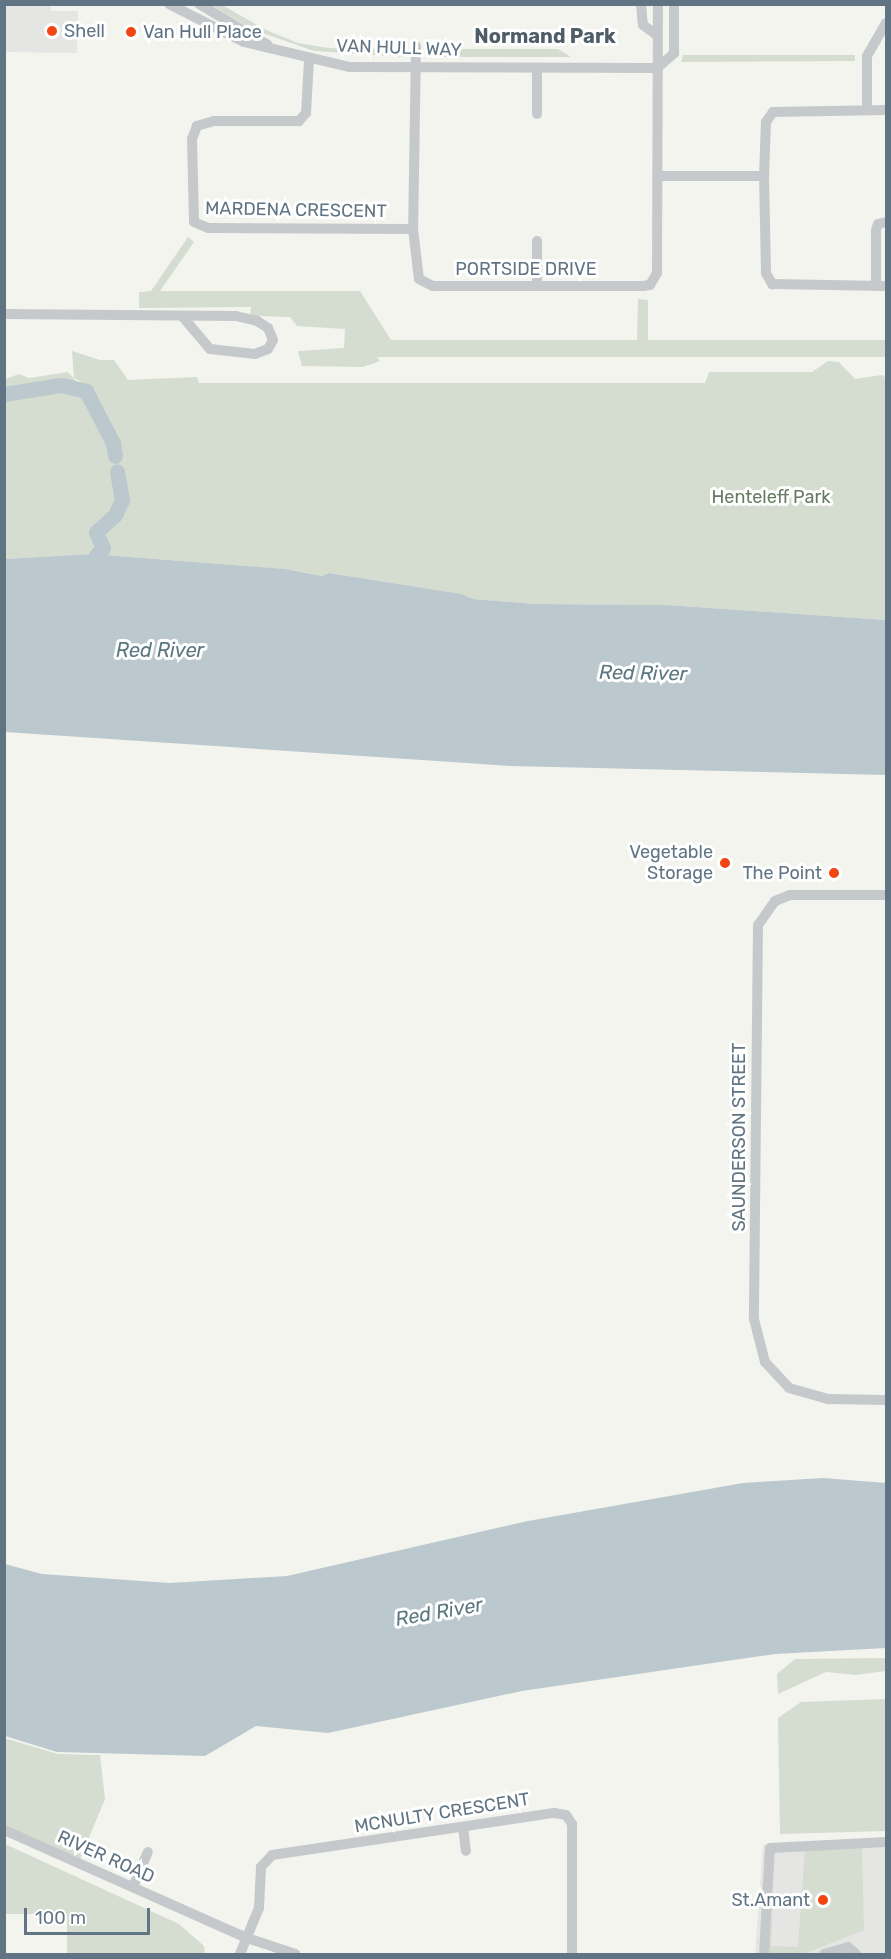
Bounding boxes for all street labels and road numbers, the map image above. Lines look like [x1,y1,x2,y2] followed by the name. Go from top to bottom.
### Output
[335,35,463,61] street label: VAN HULL WAY
[205,198,387,222] street label: MARDENA CRESCENT
[455,258,597,280] street label: PORTSIDE DRIVE
[728,1043,750,1231] street label: SAUNDERSON STREET
[353,1788,531,1838] street label: MCNULTY CRESCENT
[54,1826,158,1888] street label: RIVER ROAD

